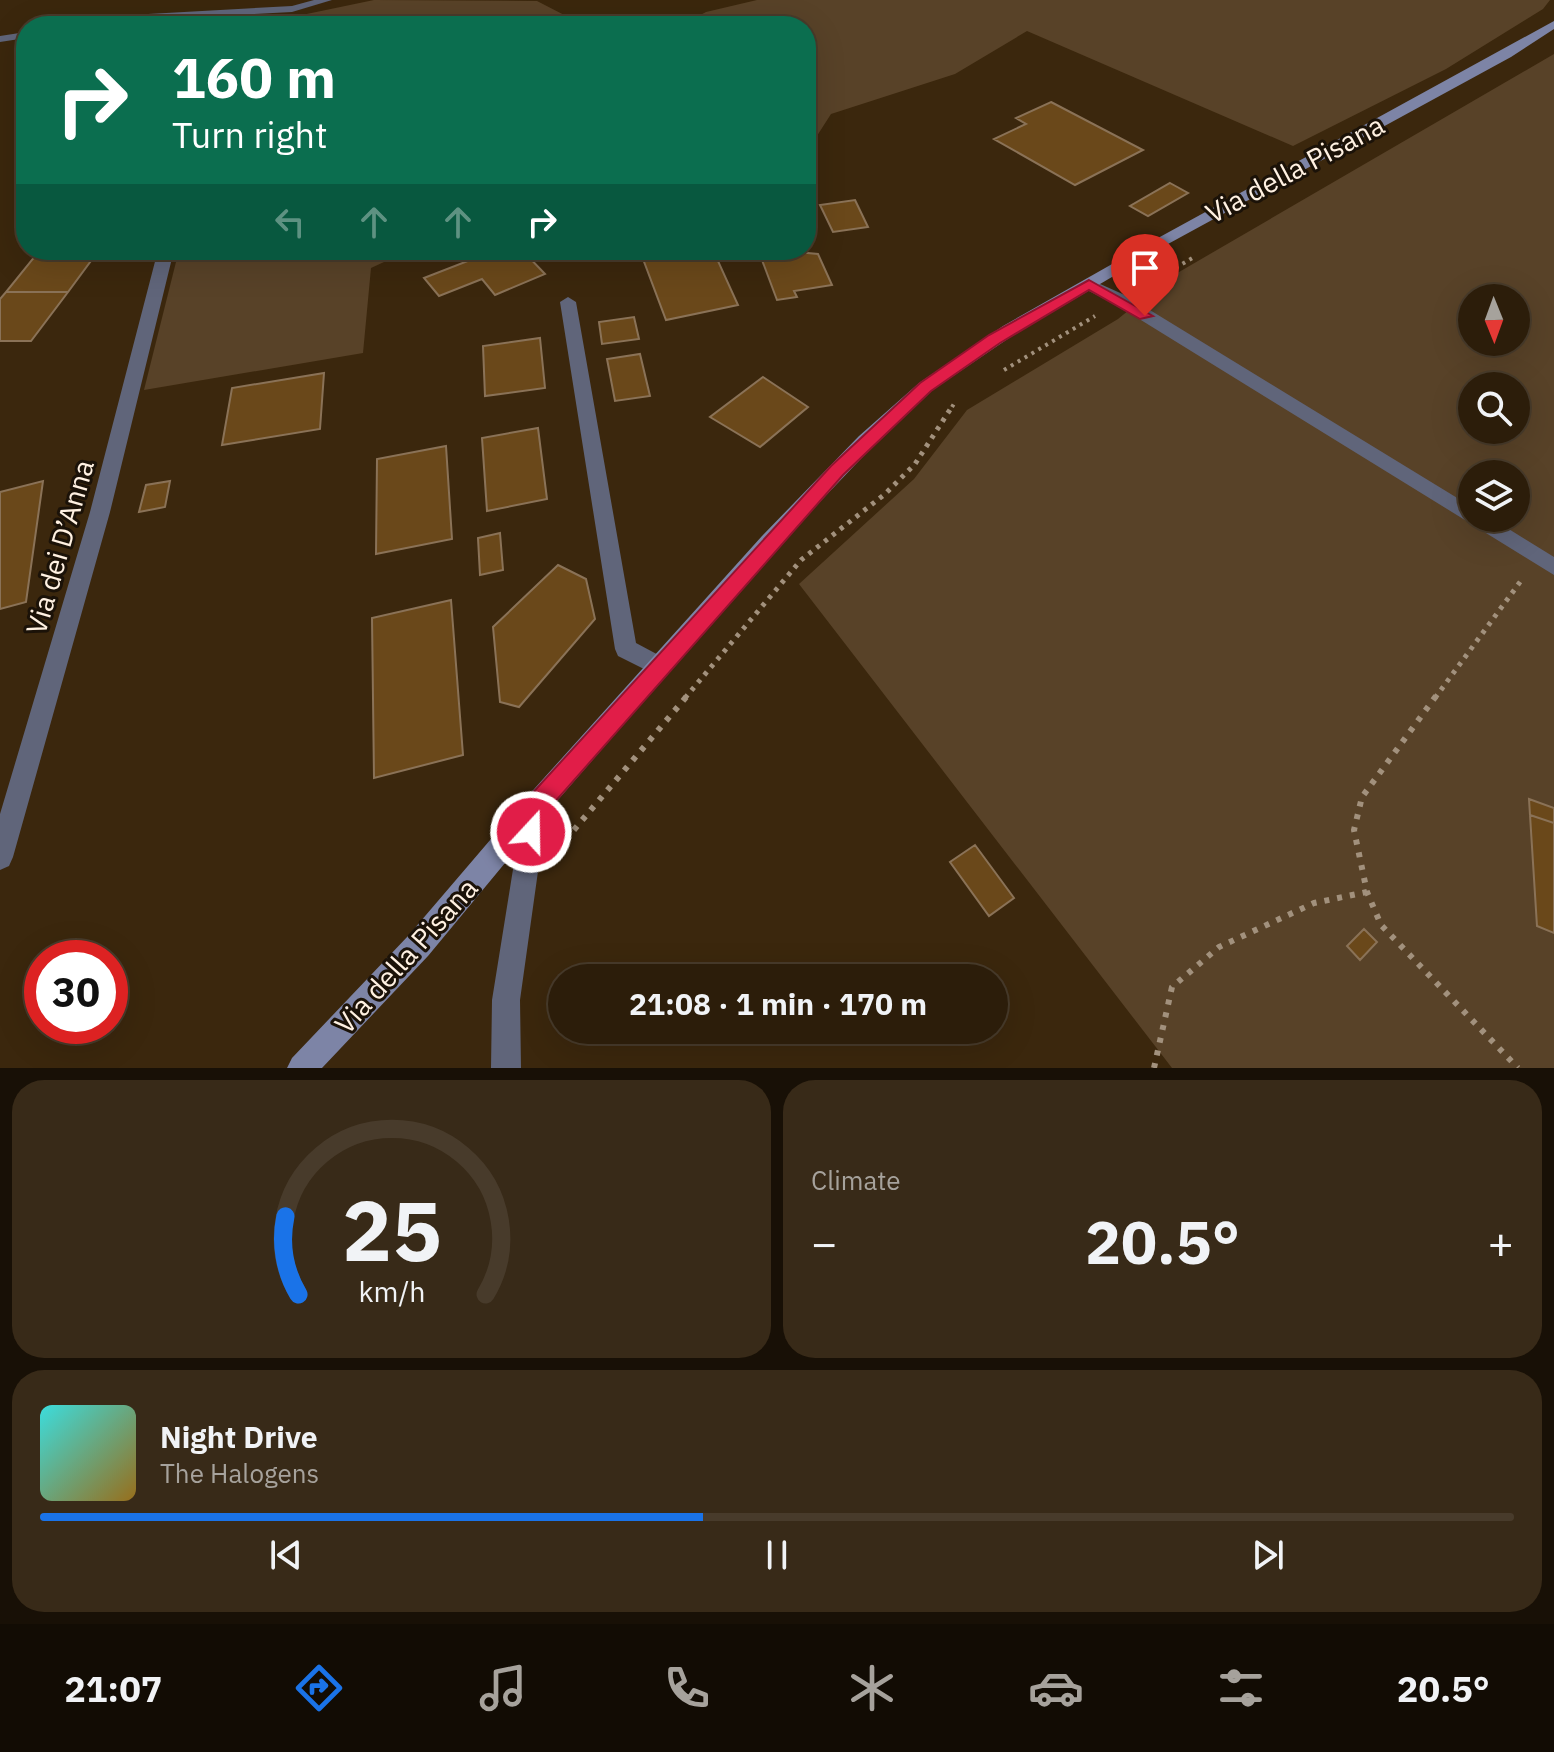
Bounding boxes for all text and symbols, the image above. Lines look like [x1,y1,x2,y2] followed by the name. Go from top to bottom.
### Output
[172,41,336,113] text: 160 m
[40,48,144,152] icon: right
[1199,106,1391,231] street label: Via della Pisana
[172,111,328,158] text: Turn right
[268,200,312,244] icon: left
[352,200,396,244] icon: ahead
[436,200,480,244] icon: ahead
[520,200,564,244] icon: right
[1111,234,1179,316] pin
[1123,246,1167,290] icon: arrive
[1458,284,1530,356] north arrow
[1458,284,1530,532] map controls
[1458,372,1530,444] button: search
[17,455,102,638] street label: Via dei D’Anna
[1458,460,1530,532] button: layers
[489,790,573,874] position arrow
[326,870,485,1041] street label: Via della Pisana
[24,940,128,1044] speed limit sign: 30
[629,984,927,1023] text: 21:08 · 1 min · 170 m
[811,1163,901,1197] text: Climate
[342,1176,441,1284] text: 25
[1085,1202,1240,1281] text: 20.5°
[811,1214,837,1271] text: −
[1488,1214,1514,1271] text: +
[358,1273,425,1310] text: km/h
[160,1417,318,1456] text: Night Drive
[160,1456,319,1490] text: The Halogens
[264,1533,308,1577] icon: previous
[755,1533,799,1577] icon: pause
[1246,1533,1290,1577] icon: next
[291,1660,347,1716] icon: directions
[475,1660,531,1716] icon: music
[659,1660,715,1716] icon: phone
[844,1660,900,1716] icon: climate
[1028,1660,1084,1716] icon: car
[1213,1660,1269,1716] icon: filters
[64,1665,162,1712] text: 21:07
[1397,1665,1490,1712] text: 20.5°

